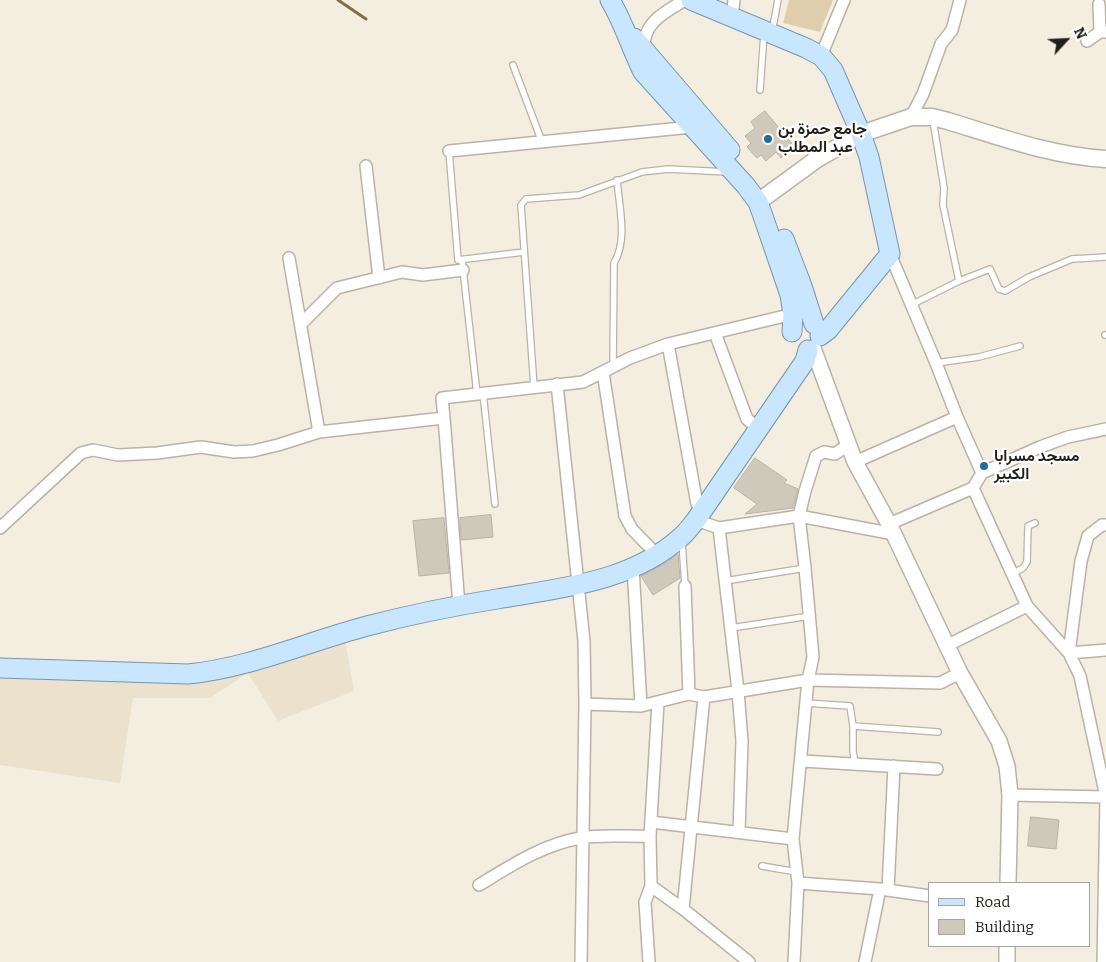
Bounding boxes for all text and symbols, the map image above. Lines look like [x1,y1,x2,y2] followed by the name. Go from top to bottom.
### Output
[1041,15,1091,65] north arrow
[1070,25,1090,42] text: N
[778,120,867,158] place label: جامع حمزة بن عبد المطلب
[762,133,774,145] marker: جامع حمزة بن عبد المطلب
[994,447,1080,485] place label: مسجد مسرابا الكبير
[978,460,990,472] marker: مسجد مسرابا الكبير
[928,882,1091,947] legend
[975,893,1010,911] text: Road
[975,918,1034,936] text: Building

